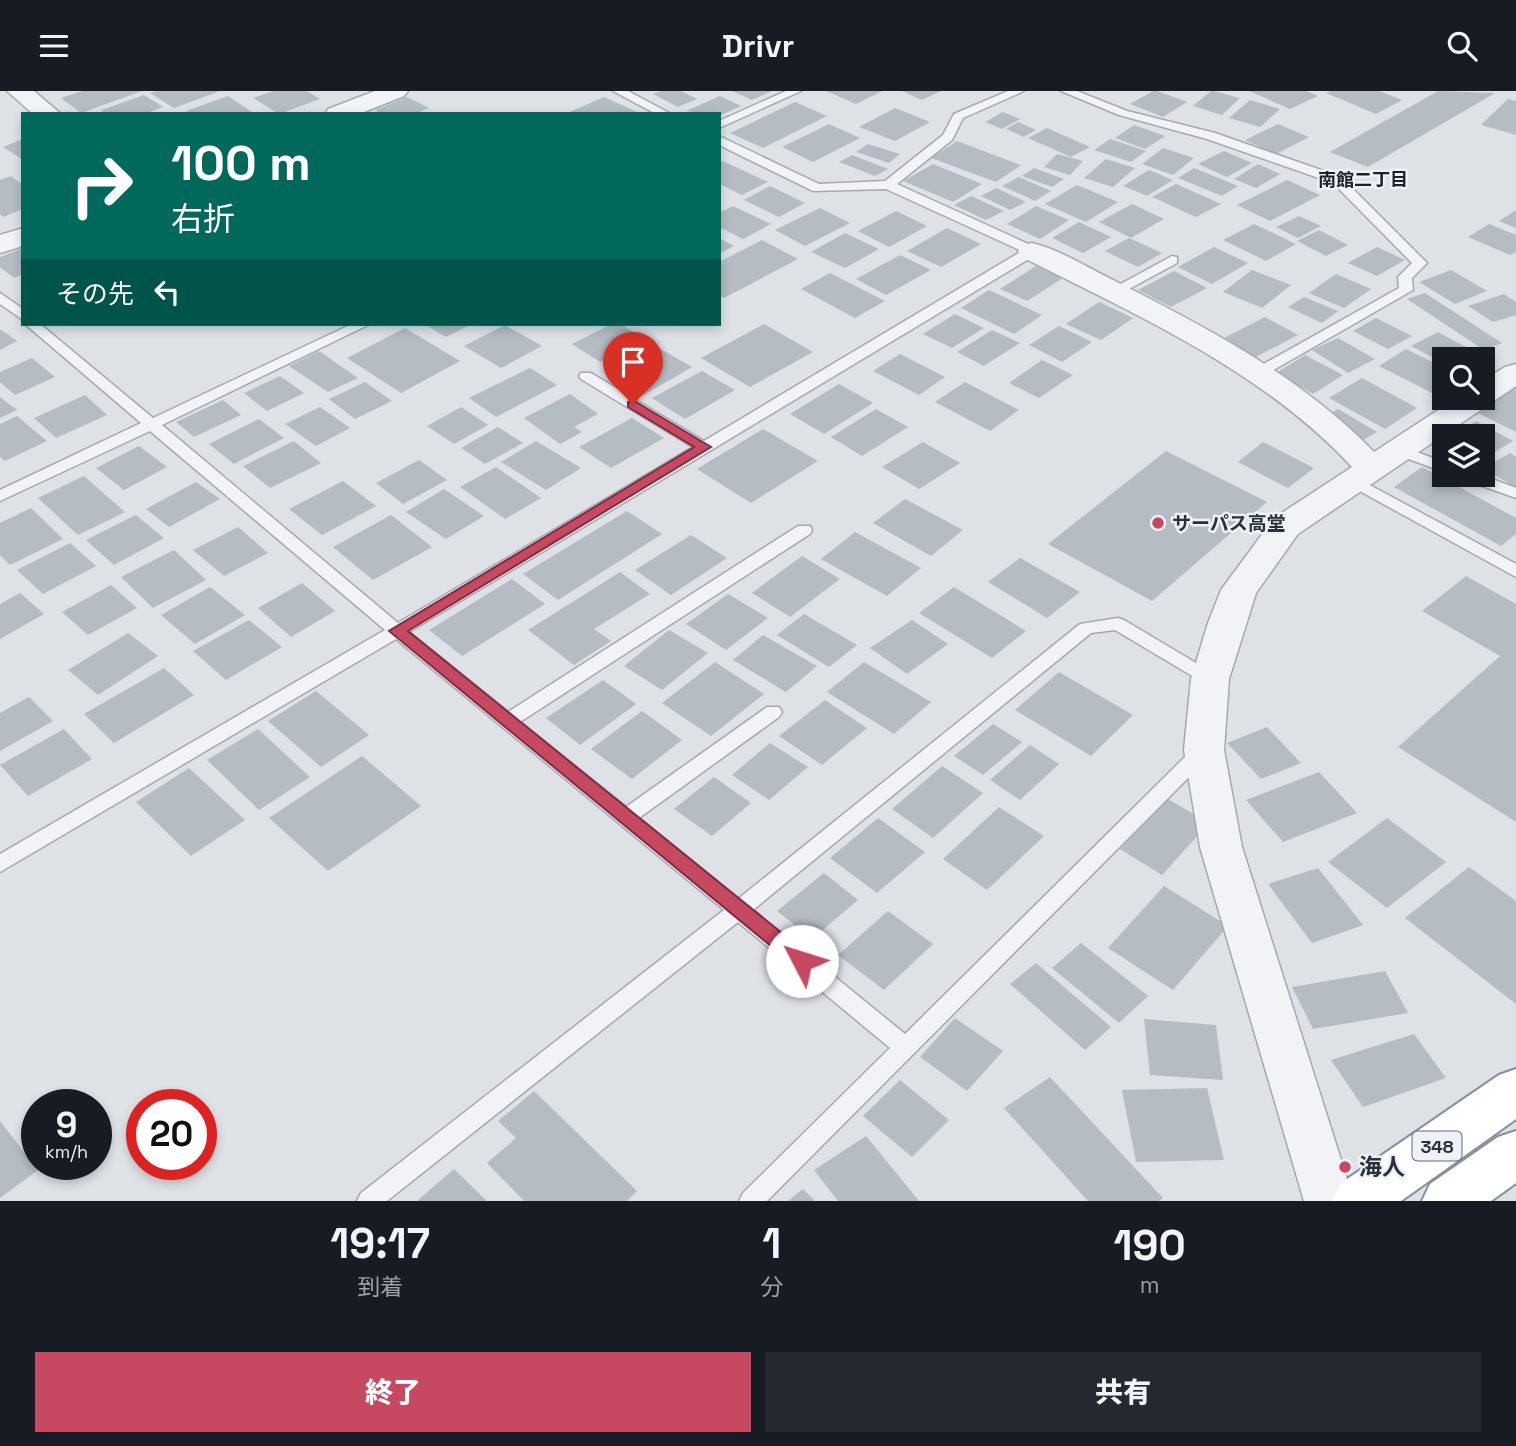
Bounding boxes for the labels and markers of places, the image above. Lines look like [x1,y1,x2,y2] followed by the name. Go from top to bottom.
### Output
[603,332,663,404] pin
[1172,511,1286,536] place label: サーパス高堂
[1150,515,1166,531] marker: サーパス高堂
[1359,1152,1405,1182] place label: 海人
[1337,1159,1353,1175] marker: 海人

